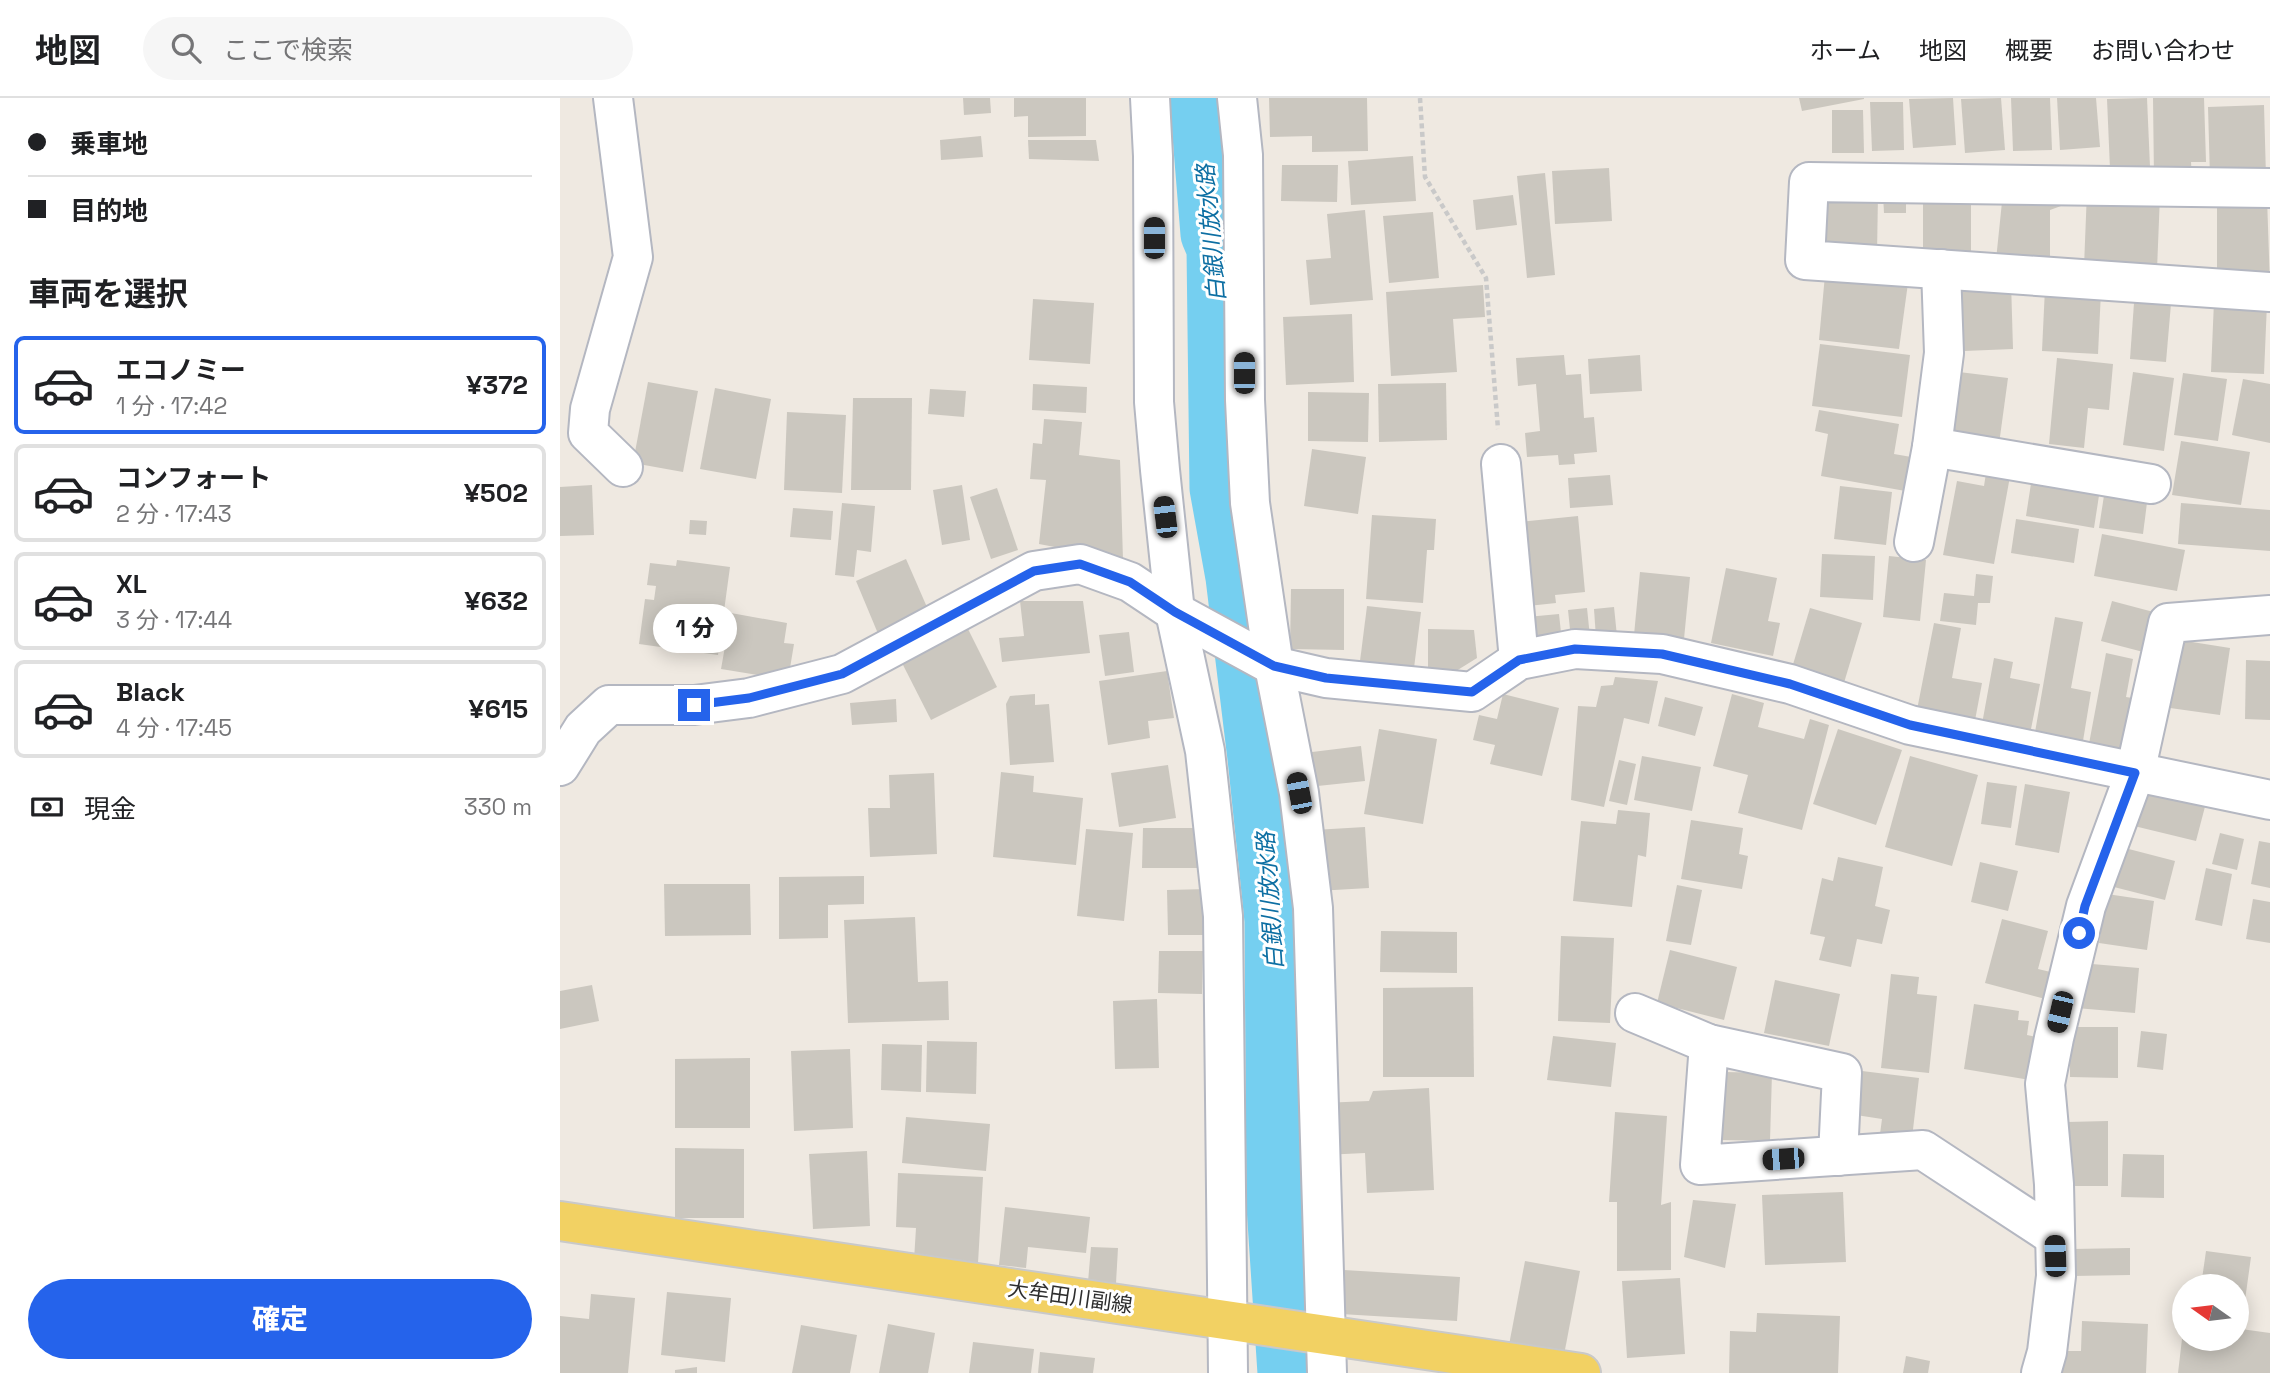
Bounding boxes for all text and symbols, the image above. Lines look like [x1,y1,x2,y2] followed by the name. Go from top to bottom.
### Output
[143,17,633,80] search box
[167,29,205,67] icon: search
[35,30,101,72] text: 地図
[223,33,353,67] text: ここで検索
[1810,35,1881,66] text: ホーム
[1919,35,1967,66] text: 地図
[2005,35,2053,66] text: 概要
[2091,35,2235,66] text: お問い合わせ
[70,127,148,161] text: 乗車地
[1190,161,1232,303] water label: 白銀川放水路
[70,194,148,228] text: 目的地
[1144,217,1165,259] car
[28,274,188,314] text: 車両を選択
[1234,352,1255,394] car
[116,353,246,387] text: エコノミー
[32,354,95,417] icon: car
[466,368,528,402] text: ¥372
[116,391,227,421] text: 1 分 · 17:42
[116,461,271,495] text: コンフォート
[32,462,95,525] icon: car
[464,476,528,510] text: ¥502
[1153,495,1178,539] car
[116,499,232,529] text: 2 分 · 17:43
[116,567,147,601] text: XL
[32,570,95,633] icon: car
[465,584,528,618] text: ¥632
[652,603,736,652] callout: 1 分
[116,605,232,635] text: 3 分 · 17:44
[675,613,715,643] text: 1 分
[116,675,185,709] text: Black
[32,678,95,741] icon: car
[678,689,710,721] route end
[469,692,528,726] text: ¥615
[116,713,232,743] text: 4 分 · 17:45
[1285,770,1314,816] car
[28,788,66,826] icon: cash
[84,792,136,826] text: 現金
[464,792,532,822] text: 330 m
[1250,829,1290,971] water label: 白銀川放水路
[2063,917,2095,949] route start
[2046,989,2075,1035] car
[1762,1147,1805,1171] car
[2044,1235,2067,1277] car
[1006,1274,1134,1319] street label: 大牟田川副線
[2172,1274,2249,1351] north arrow
[2172,1274,2249,1351] map controls
[28,1279,532,1359] button: 確定

